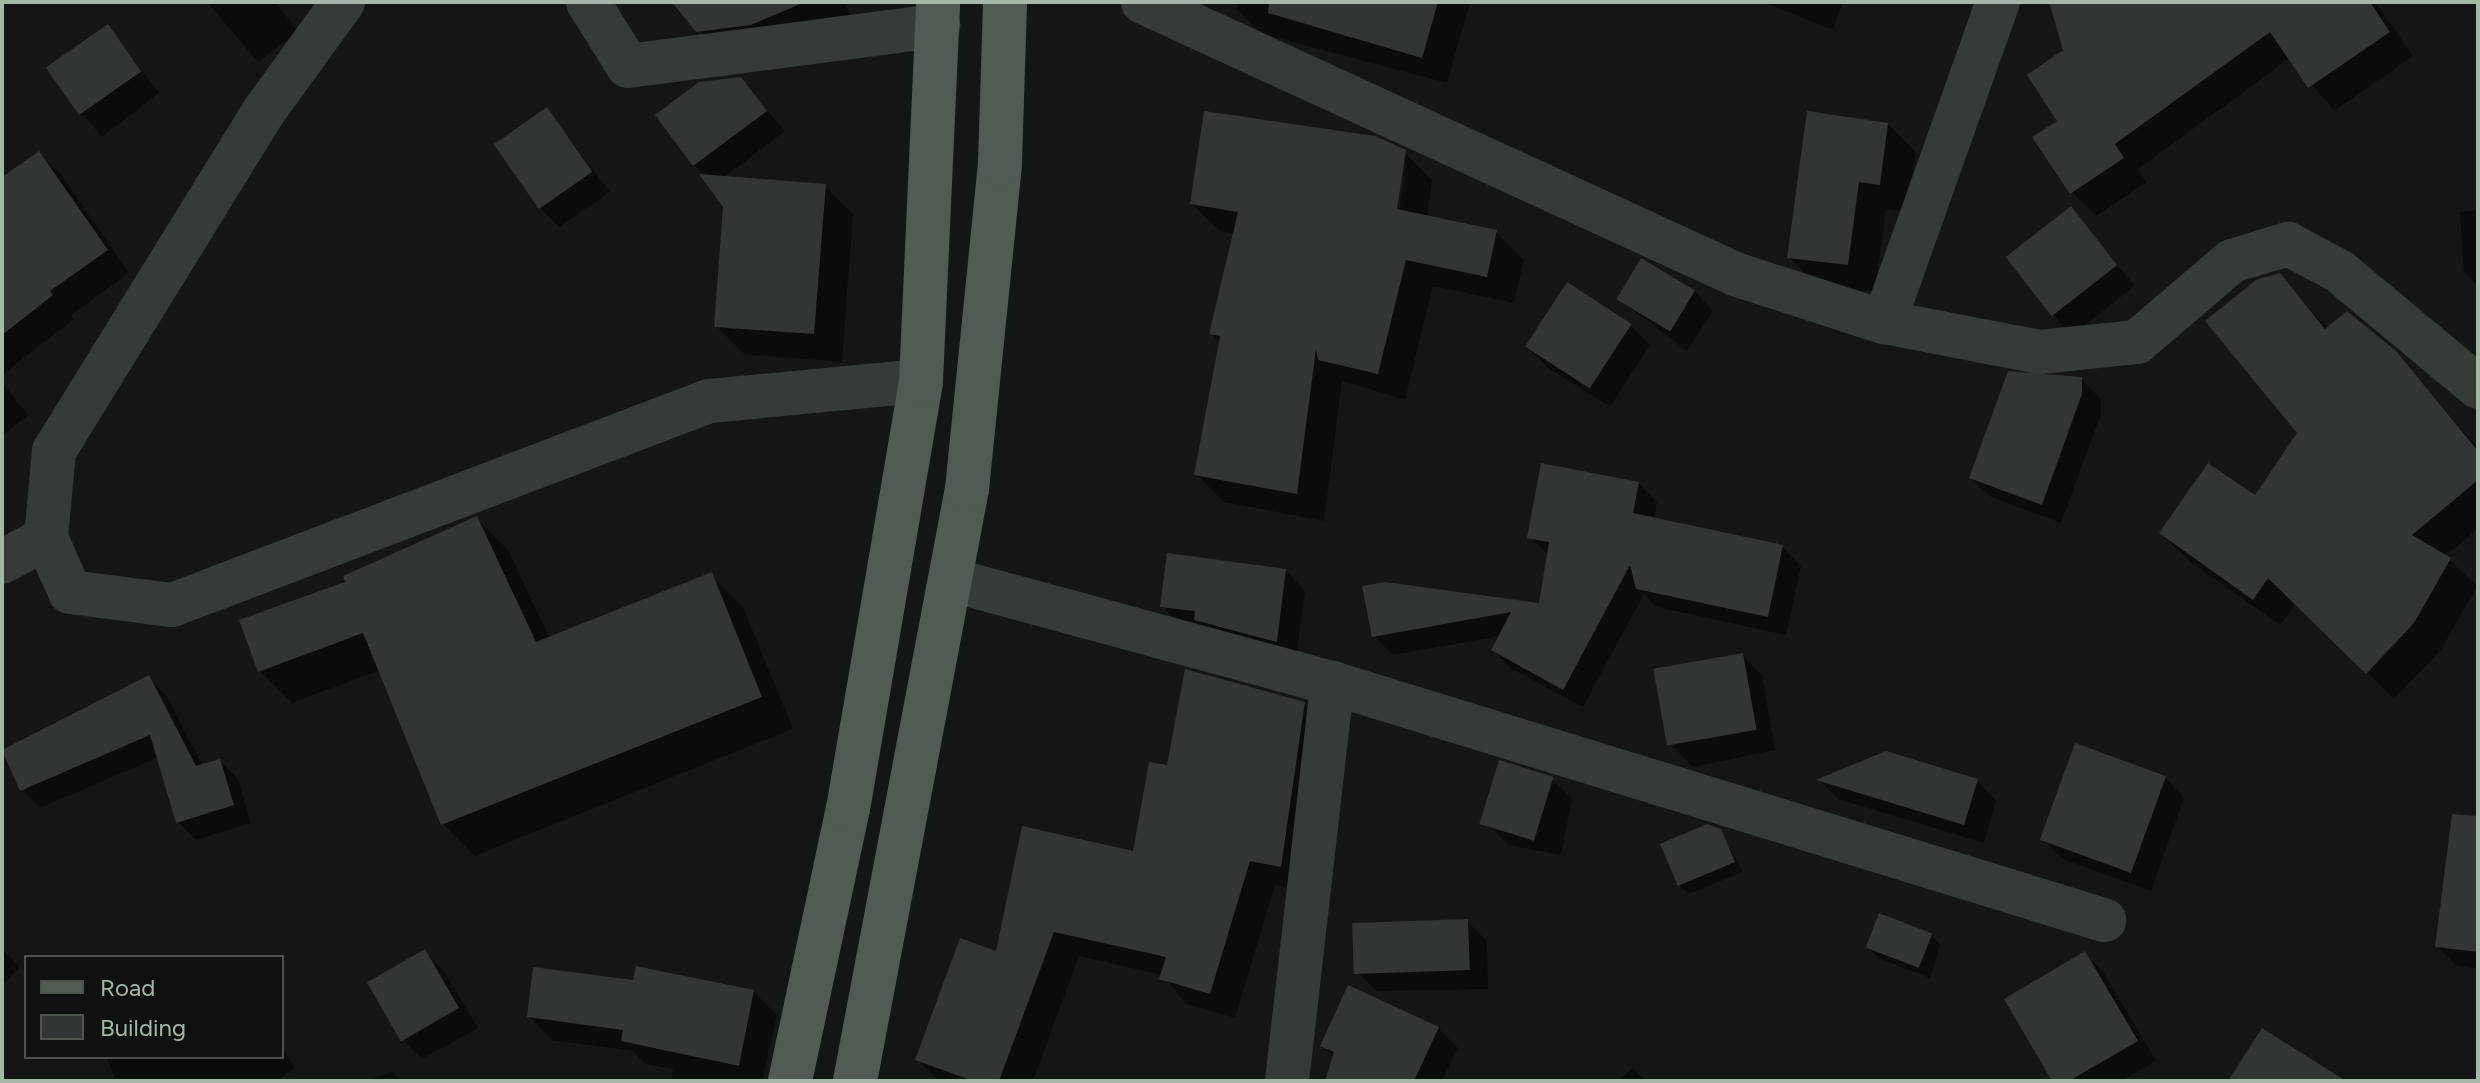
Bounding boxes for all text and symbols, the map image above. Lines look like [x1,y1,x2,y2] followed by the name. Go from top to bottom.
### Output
[24,955,284,1059] legend
[100,973,155,1002] text: Road
[100,1013,186,1042] text: Building

